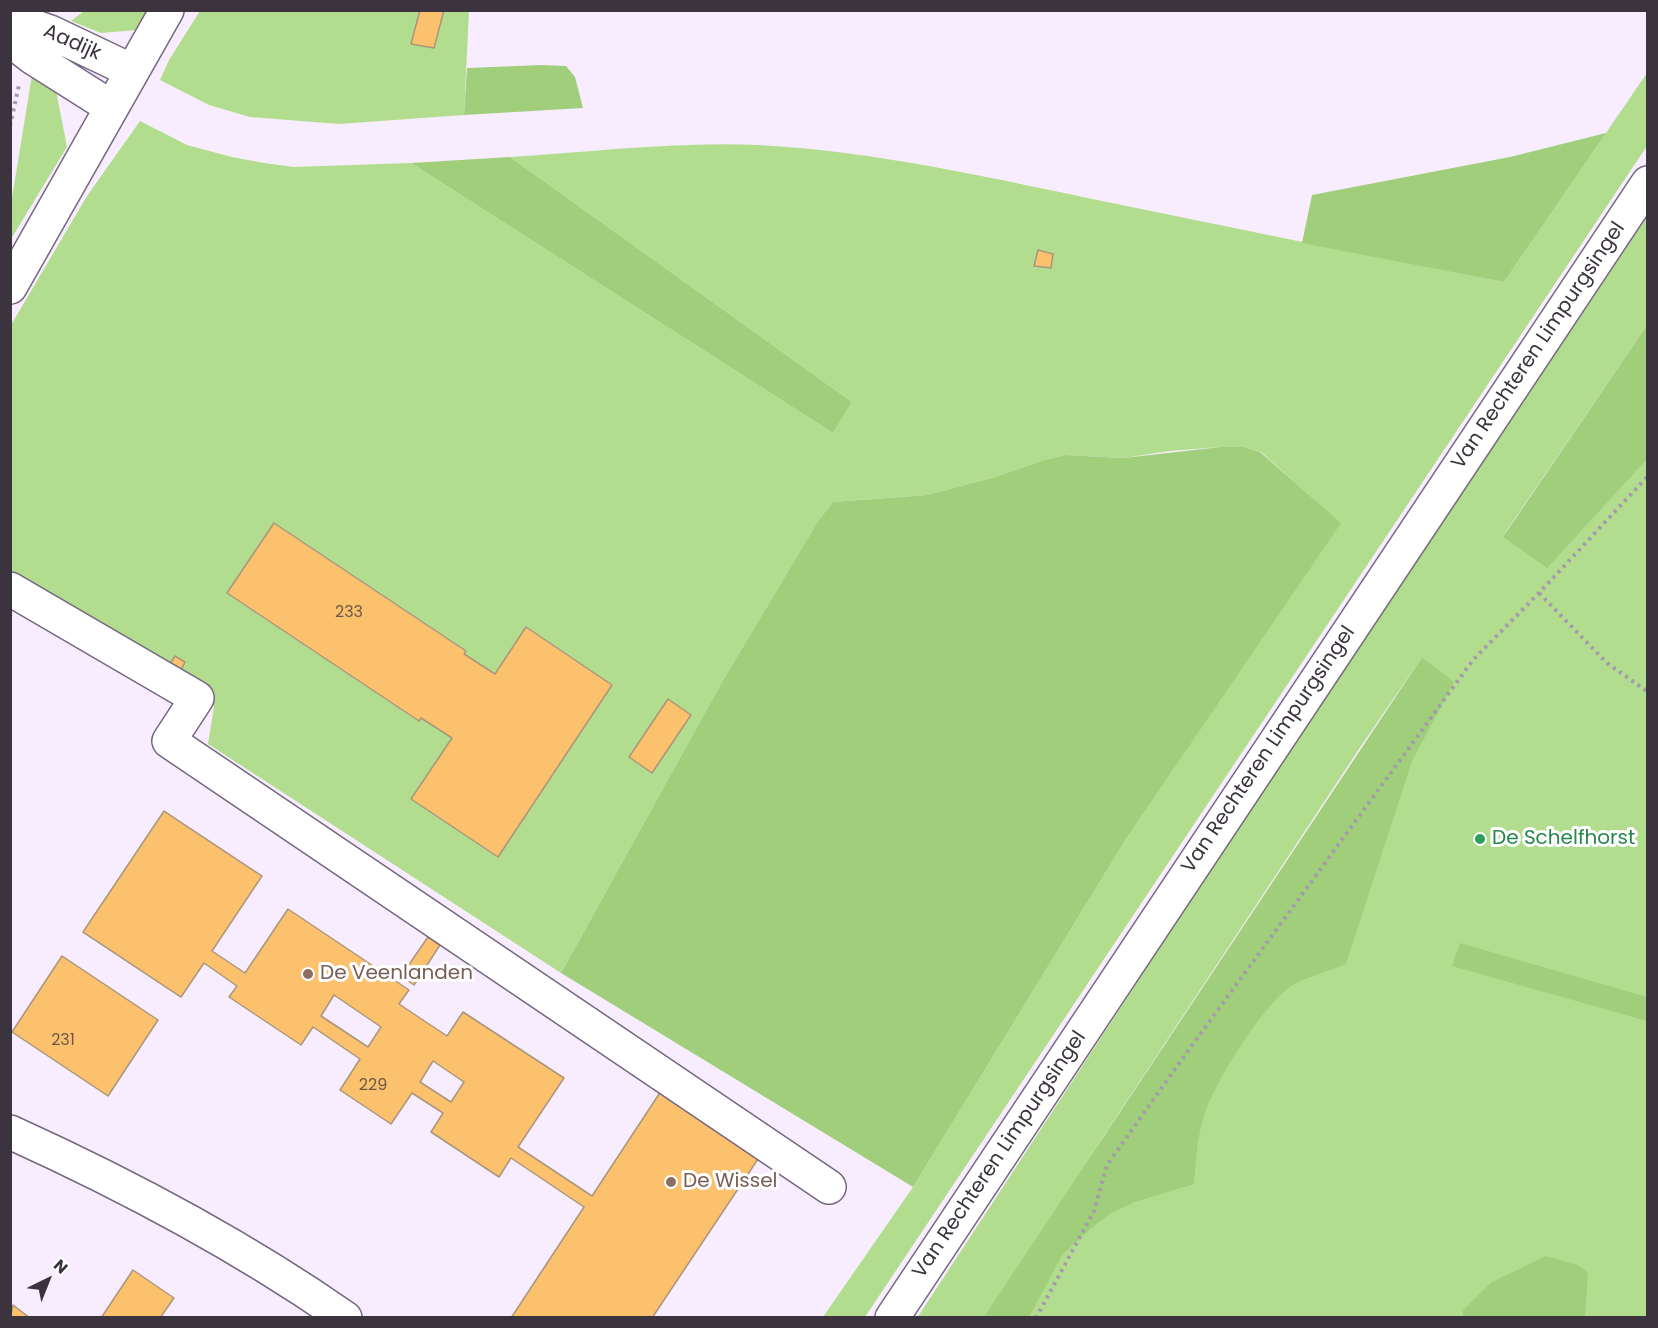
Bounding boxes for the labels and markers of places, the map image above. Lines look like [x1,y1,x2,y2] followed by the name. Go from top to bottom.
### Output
[1492,827,1635,851] place label: De Schelfhorst
[1473,832,1487,846] marker: De Schelfhorst
[320,962,473,986] place label: De Veenlanden
[301,967,315,981] marker: De Veenlanden
[683,1170,778,1194] place label: De Wissel
[664,1175,678,1189] marker: De Wissel

